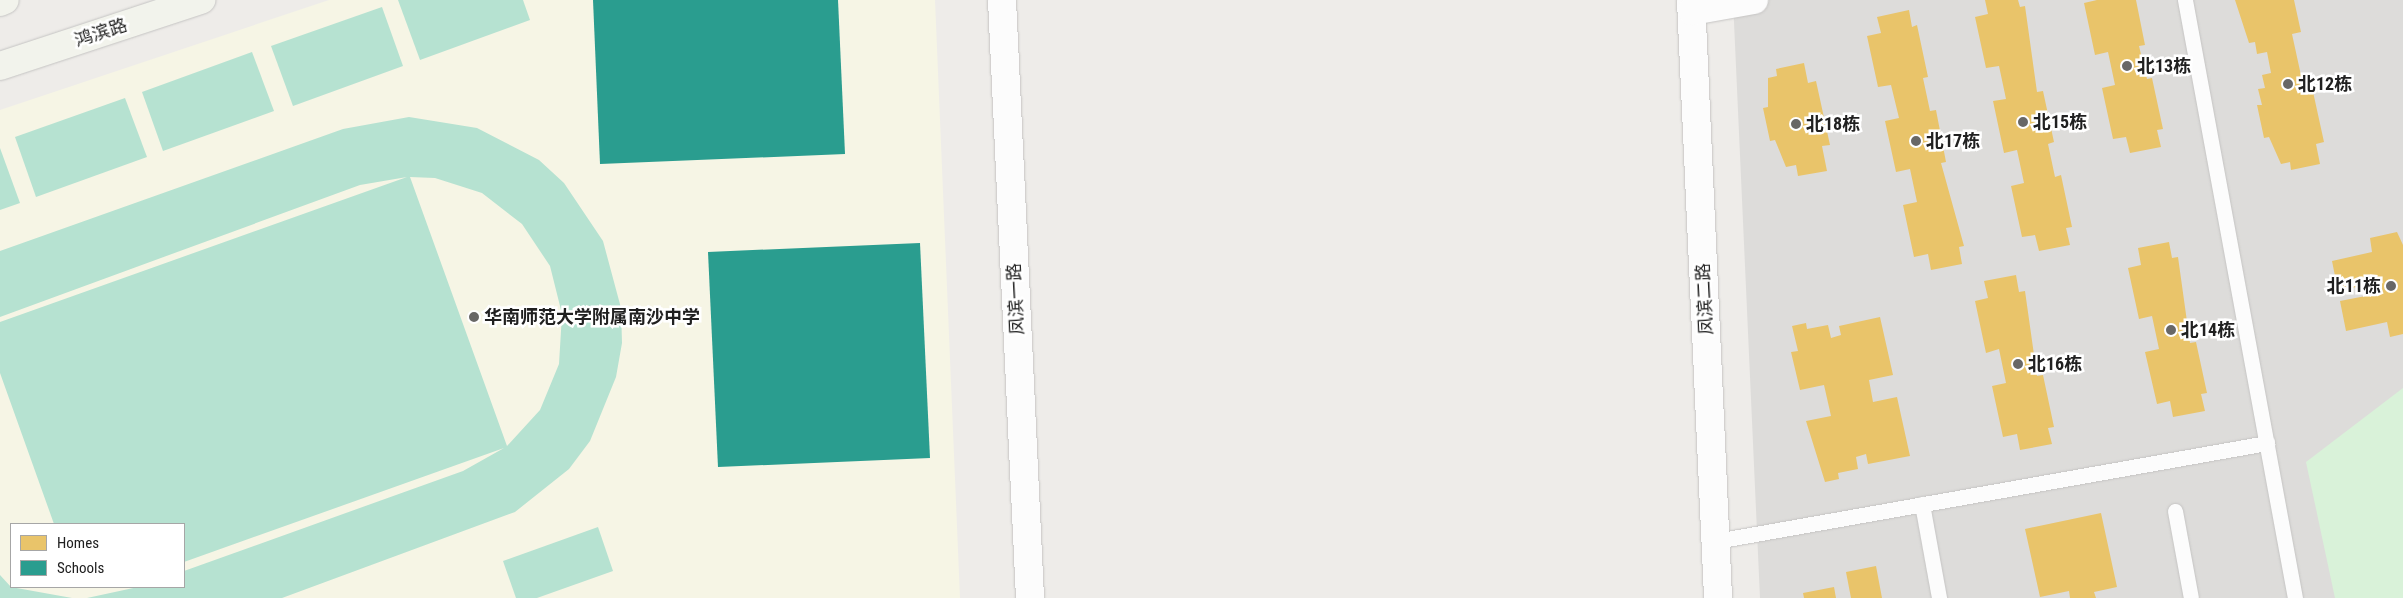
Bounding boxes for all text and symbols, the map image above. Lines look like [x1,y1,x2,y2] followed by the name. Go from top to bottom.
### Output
[72,14,130,52] street label: 鸿滨路
[2137,55,2191,77] place label: 北13栋
[2121,60,2133,72] marker: 北13栋
[2298,73,2352,95] place label: 北12栋
[2282,78,2294,90] marker: 北12栋
[2033,111,2087,133] place label: 北15栋
[1806,113,1860,135] place label: 北18栋
[2017,116,2029,128] marker: 北15栋
[1790,118,1802,130] marker: 北18栋
[1926,130,1980,152] place label: 北17栋
[1910,135,1922,147] marker: 北17栋
[1003,262,1029,336] street label: 凤滨一路
[1692,262,1718,336] street label: 凤滨二路
[2327,275,2381,297] place label: 北11栋
[2385,280,2397,292] marker: 北11栋
[484,306,700,328] place label: 华南师范大学附属南沙中学
[468,311,480,323] marker: 华南师范大学附属南沙中学
[2181,319,2235,341] place label: 北14栋
[2165,324,2177,336] marker: 北14栋
[2028,353,2082,375] place label: 北16栋
[2012,358,2024,370] marker: 北16栋
[10,523,185,588] legend
[57,534,99,552] text: Homes
[57,559,104,577] text: Schools

